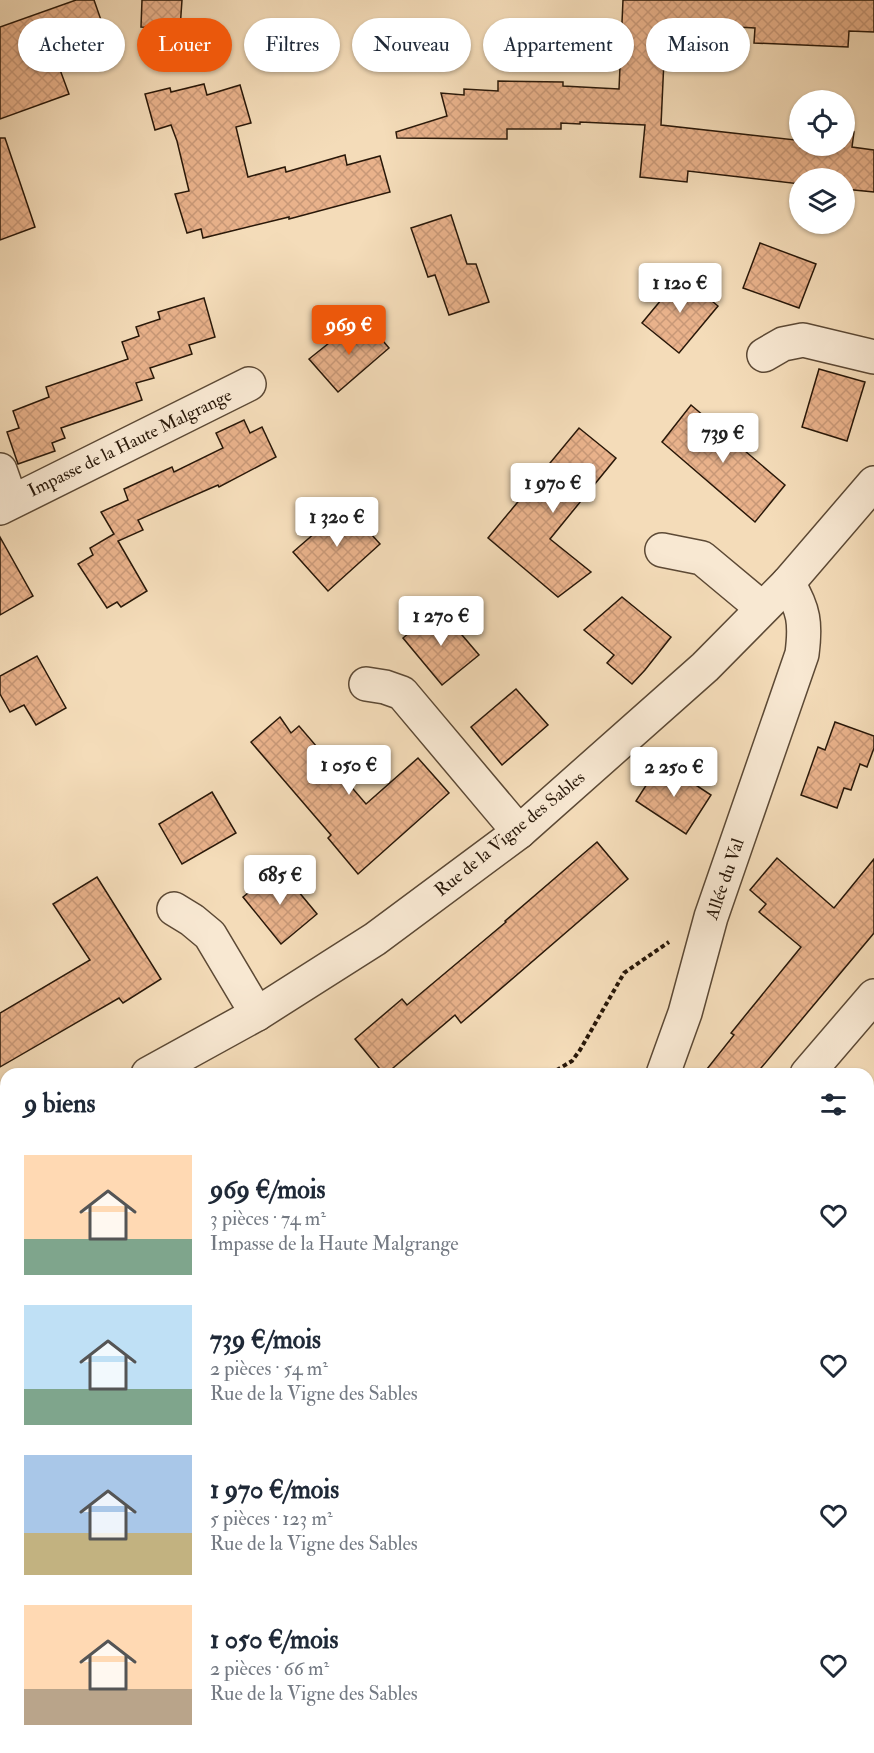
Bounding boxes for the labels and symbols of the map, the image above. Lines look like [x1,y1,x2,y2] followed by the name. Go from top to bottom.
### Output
[625,263,735,314] pin: 1 120 €
[307,305,391,356] pin: 969 €
[24,383,236,502] street label: Impasse de la Haute Malgrange
[681,413,765,464] pin: 739 €
[498,463,608,514] pin: 1 970 €
[282,497,392,548] pin: 1 320 €
[386,596,496,647] pin: 1 270 €
[294,745,404,796] pin: 1 050 €
[619,747,729,798] pin: 2 250 €
[430,766,590,902] street label: Rue de la Vigne des Sables
[700,835,750,924] street label: Allée du Val
[238,855,322,906] pin: 685 €

